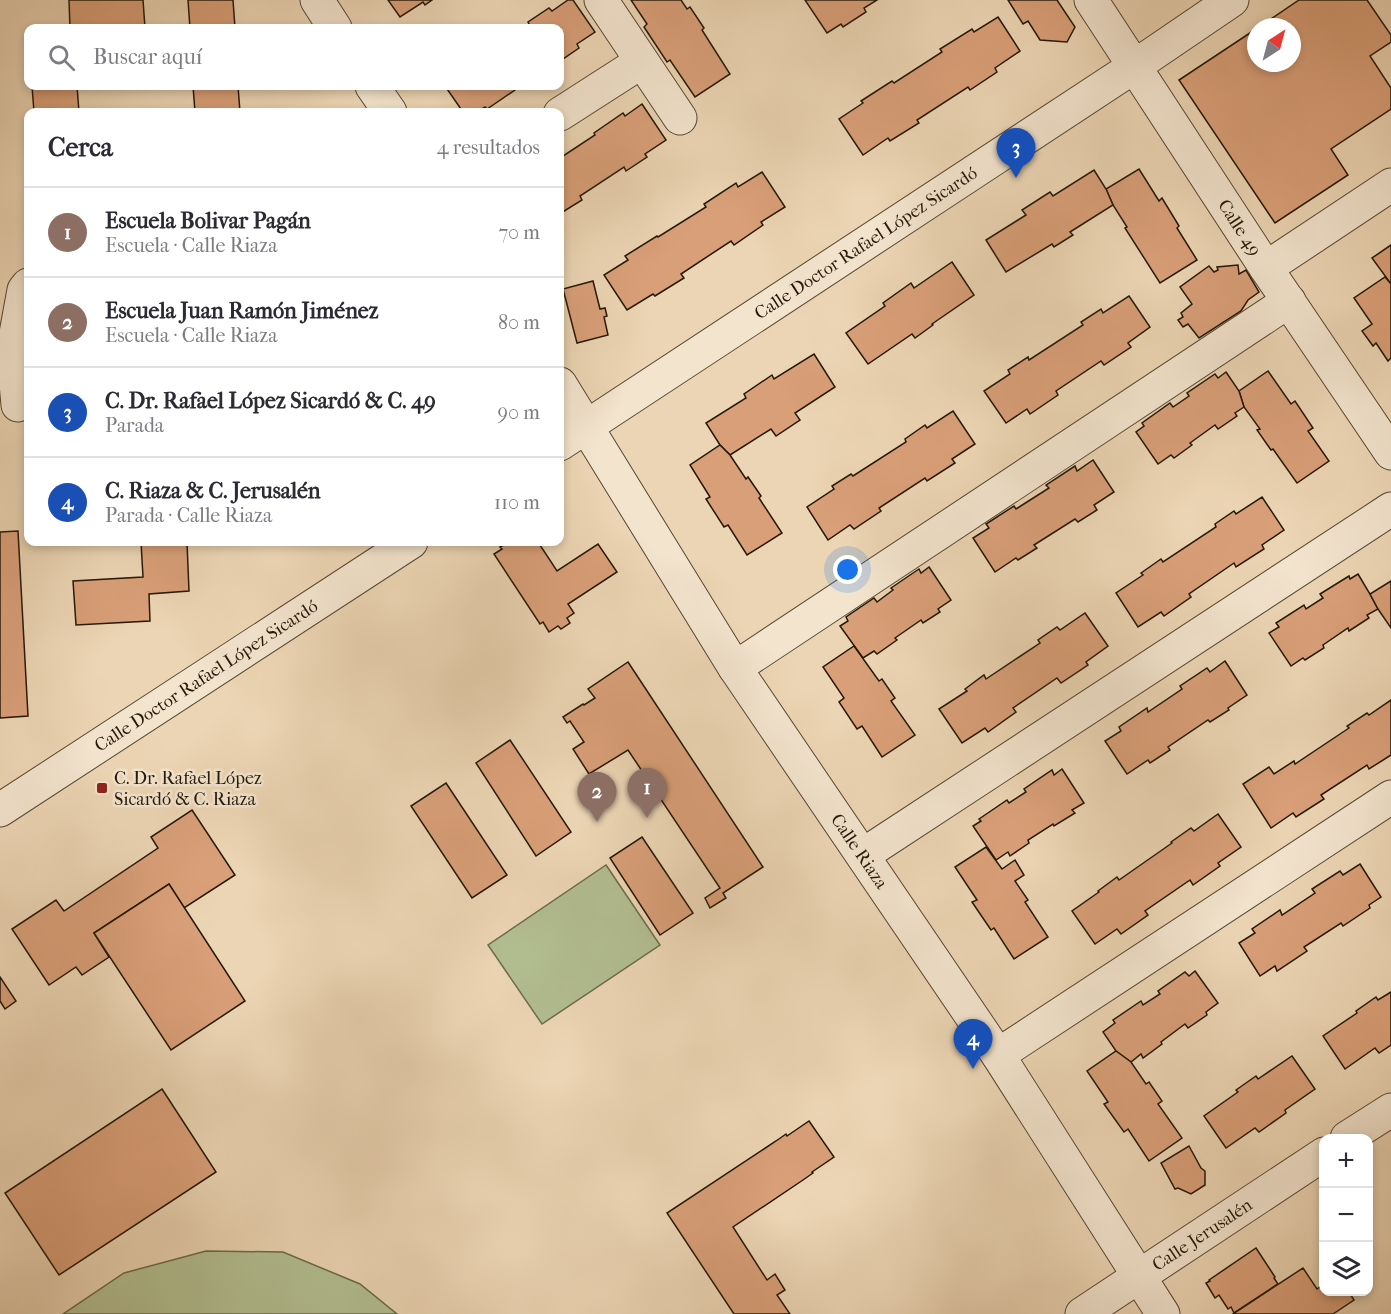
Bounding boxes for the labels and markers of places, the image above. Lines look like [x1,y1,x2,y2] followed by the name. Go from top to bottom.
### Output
[996,128,1036,178] pin: 3
[114,768,262,810] place label: C. Dr. Rafael López Sicardó & C. Riaza
[628,768,666,818] pin: 1
[578,772,616,822] pin: 2
[95,781,109,795] marker: C. Dr. Rafael López Sicardó & C. Riaza
[954,1020,992,1069] pin: 4

